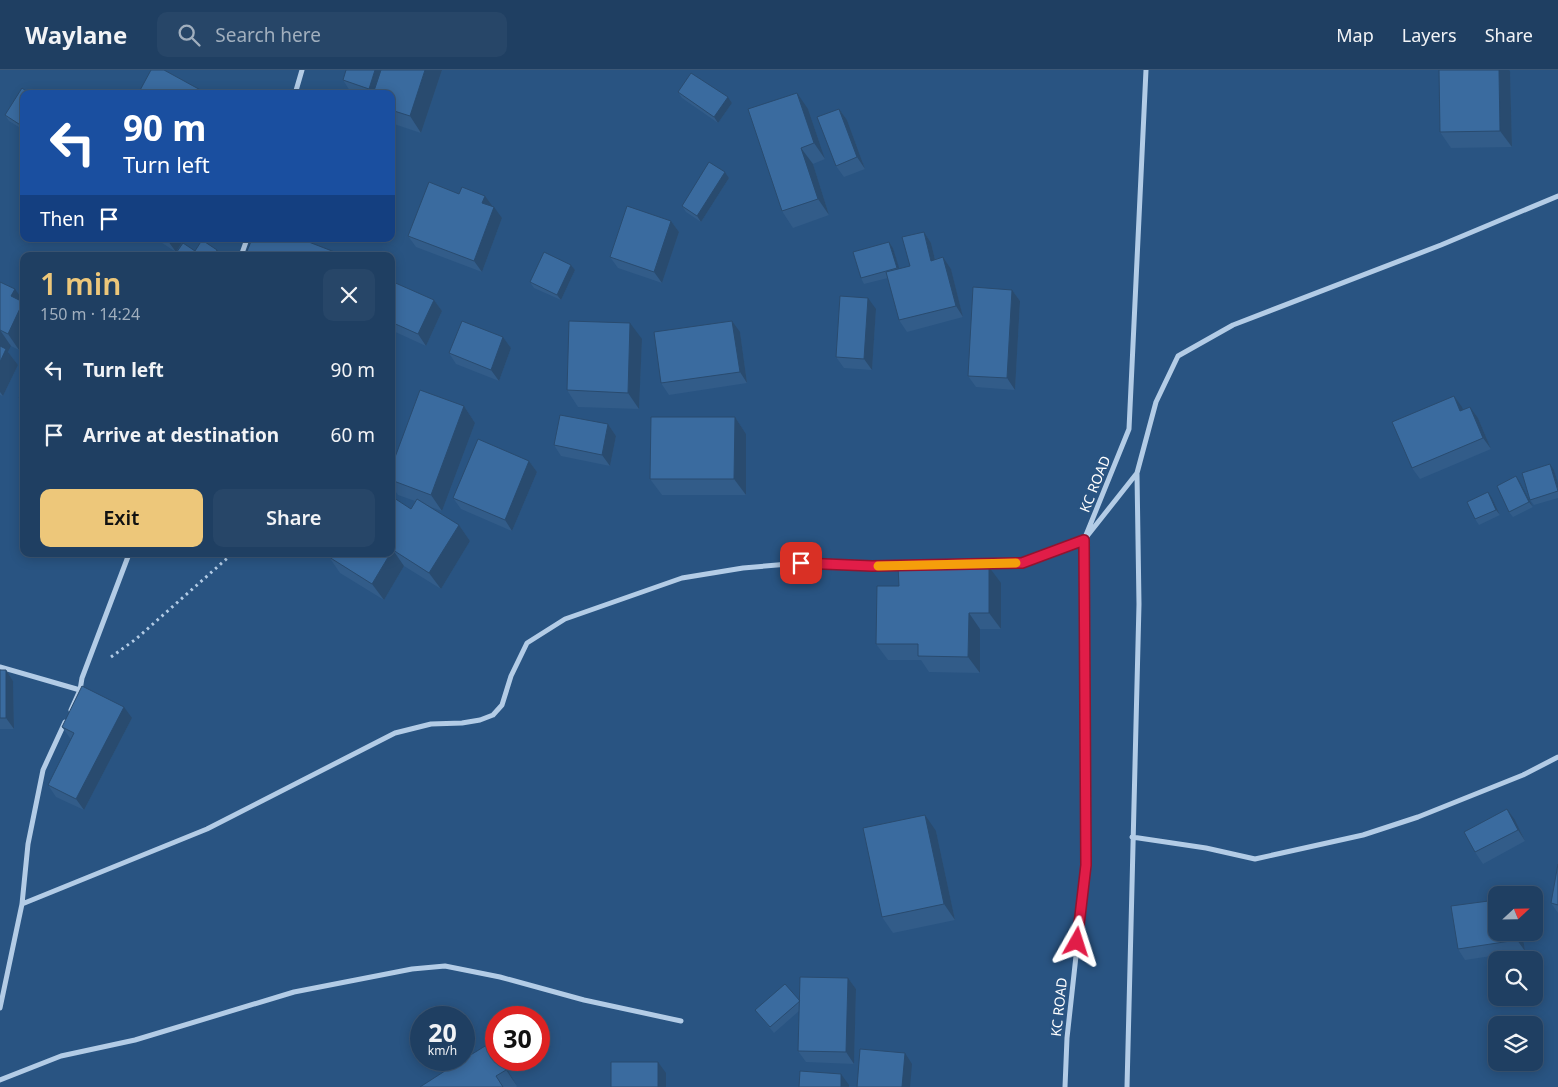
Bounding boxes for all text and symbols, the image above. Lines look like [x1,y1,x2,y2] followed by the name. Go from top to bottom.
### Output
[157,12,507,57] search box
[25,18,127,51] text: Waylane
[175,21,203,49] icon: search
[215,22,321,48] text: Search here
[1336,23,1374,47] text: Map
[1402,23,1457,47] text: Layers
[1485,23,1533,47] text: Share
[123,104,206,151] text: 90 m
[40,110,105,175] icon: left
[123,149,210,179] text: Turn left
[95,205,123,233] icon: arrive
[40,206,85,232] text: Then
[40,263,121,304] text: 1 min
[323,269,375,321] button: close
[40,303,140,325] text: 150 m · 14:24
[40,356,68,384] icon: left
[83,357,164,383] text: Turn left
[331,357,375,383] text: 90 m
[40,421,68,449] icon: arrive
[83,422,279,448] text: Arrive at destination
[331,422,375,448] text: 60 m
[1075,453,1114,515] street label: KC ROAD
[40,489,203,547] button: Exit
[213,489,375,547] button: Share
[780,542,822,584] pin
[787,549,815,577] icon: arrive
[1488,886,1542,941] north arrow
[1488,886,1543,1071] map controls
[1050,915,1102,967] position arrow
[1488,951,1543,1006] button: search
[1046,976,1071,1037] street label: KC ROAD
[485,1006,550,1071] speed limit sign: 30
[428,1015,457,1049] text: 20
[1488,1016,1543,1071] button: layers
[428,1042,457,1059] text: km/h

